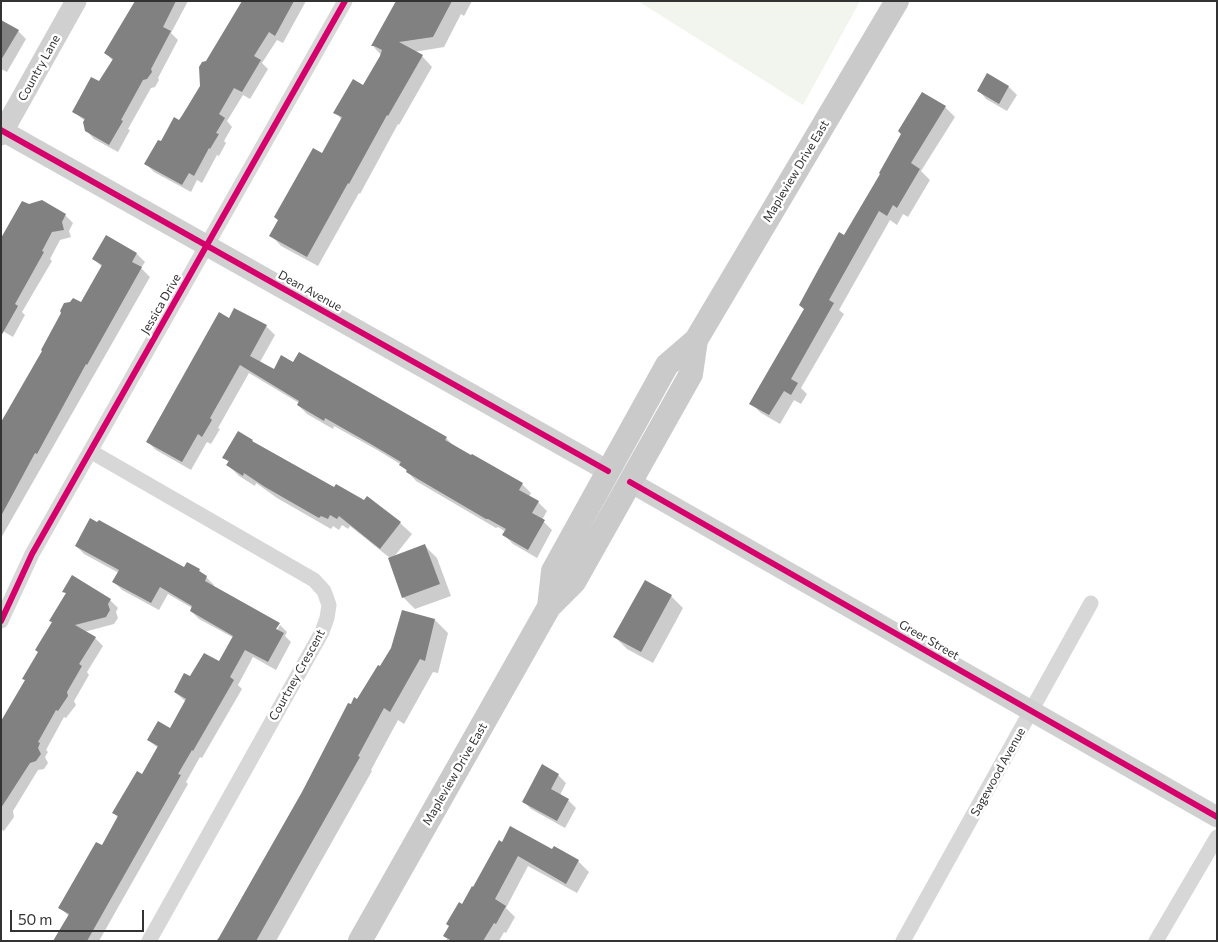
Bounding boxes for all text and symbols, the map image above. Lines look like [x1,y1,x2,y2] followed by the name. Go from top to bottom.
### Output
[15,32,63,104] street label: Country Lane
[760,117,832,225] street label: Mapleview Drive East
[276,268,344,314] street label: Dean Avenue
[138,271,184,337] street label: Jessica Drive
[896,617,962,663] street label: Greer Street
[266,627,328,723] street label: Courtney Crescent
[420,720,490,828] street label: Mapleview Drive East
[968,725,1028,819] street label: Sagewood Avenue
[12,900,146,932] scale bar
[18,910,52,928] text: 50 m

